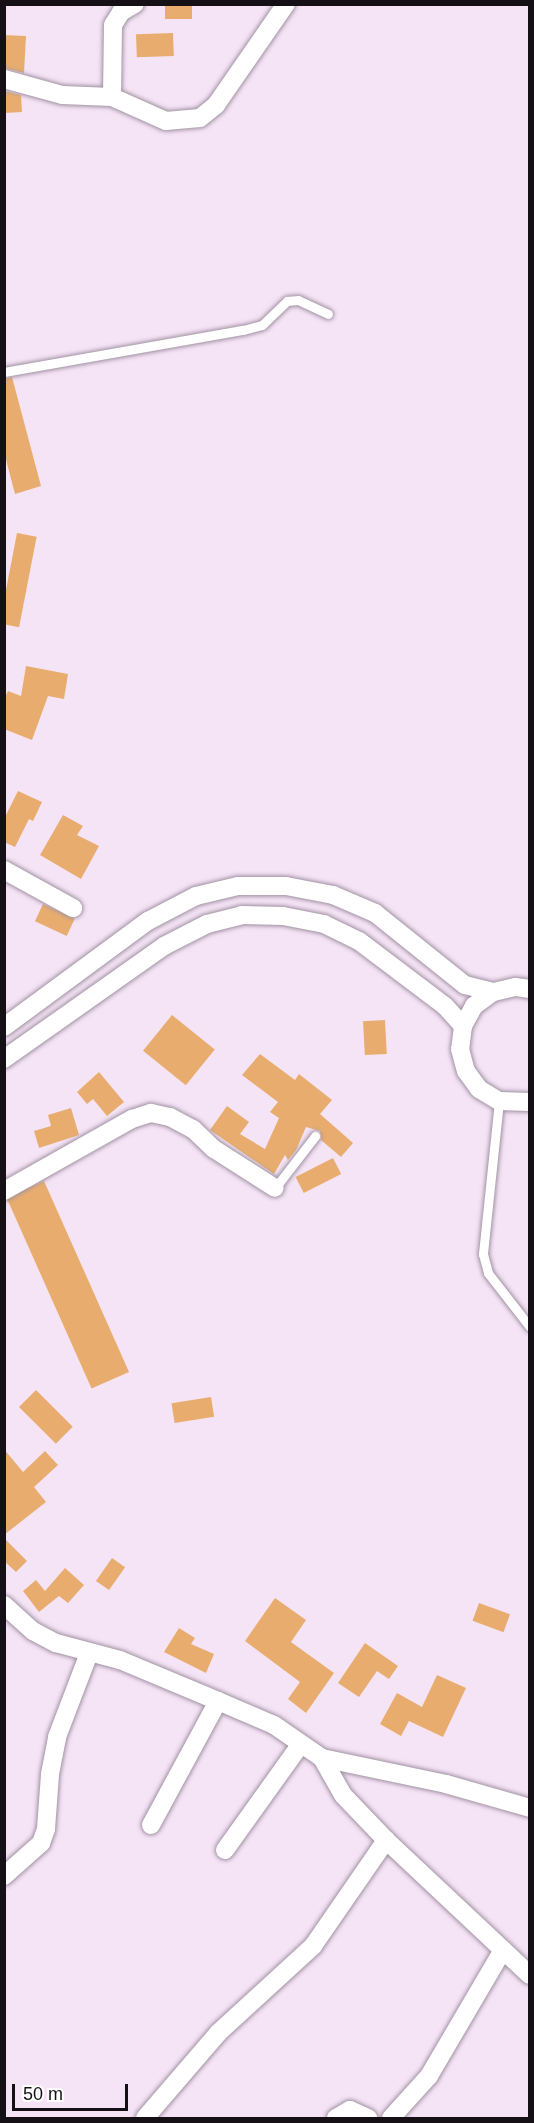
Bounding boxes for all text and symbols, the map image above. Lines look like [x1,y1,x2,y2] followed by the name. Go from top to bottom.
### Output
[15,2072,130,2110] scale bar
[23,2084,63,2104] text: 50 m

